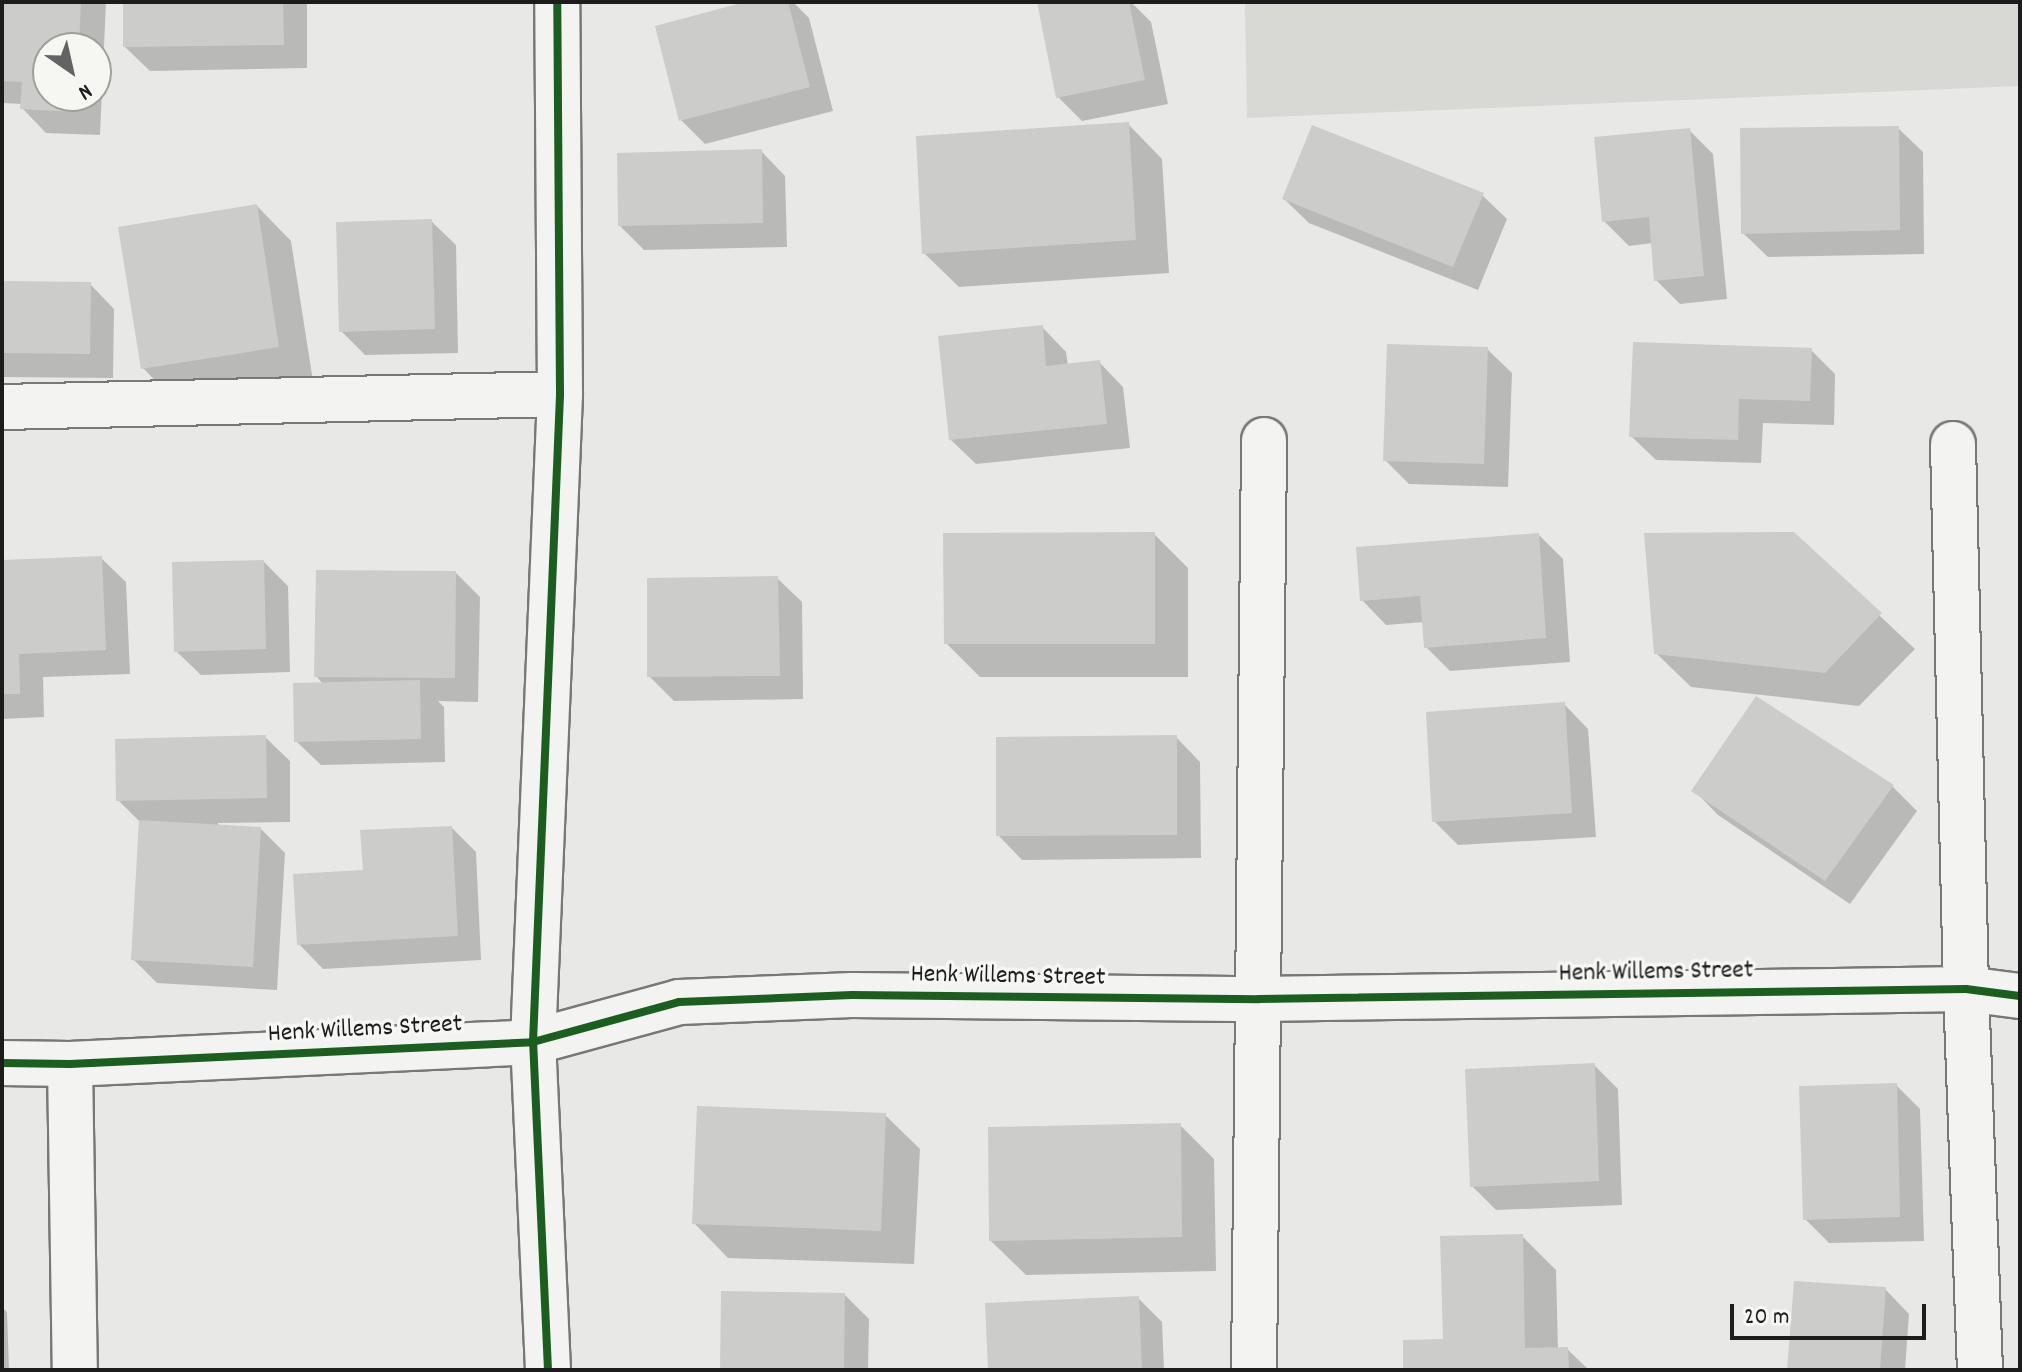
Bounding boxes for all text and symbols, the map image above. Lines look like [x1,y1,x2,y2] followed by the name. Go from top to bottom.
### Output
[32,32,112,112] north arrow
[71,75,98,107] text: N
[1558,956,1754,990] street label: Henk Willems Street
[910,960,1106,994] street label: Henk Willems Street
[267,1009,463,1051] street label: Henk Willems Street
[1734,1288,1930,1338] scale bar
[1744,1301,1790,1335] text: 20 m

